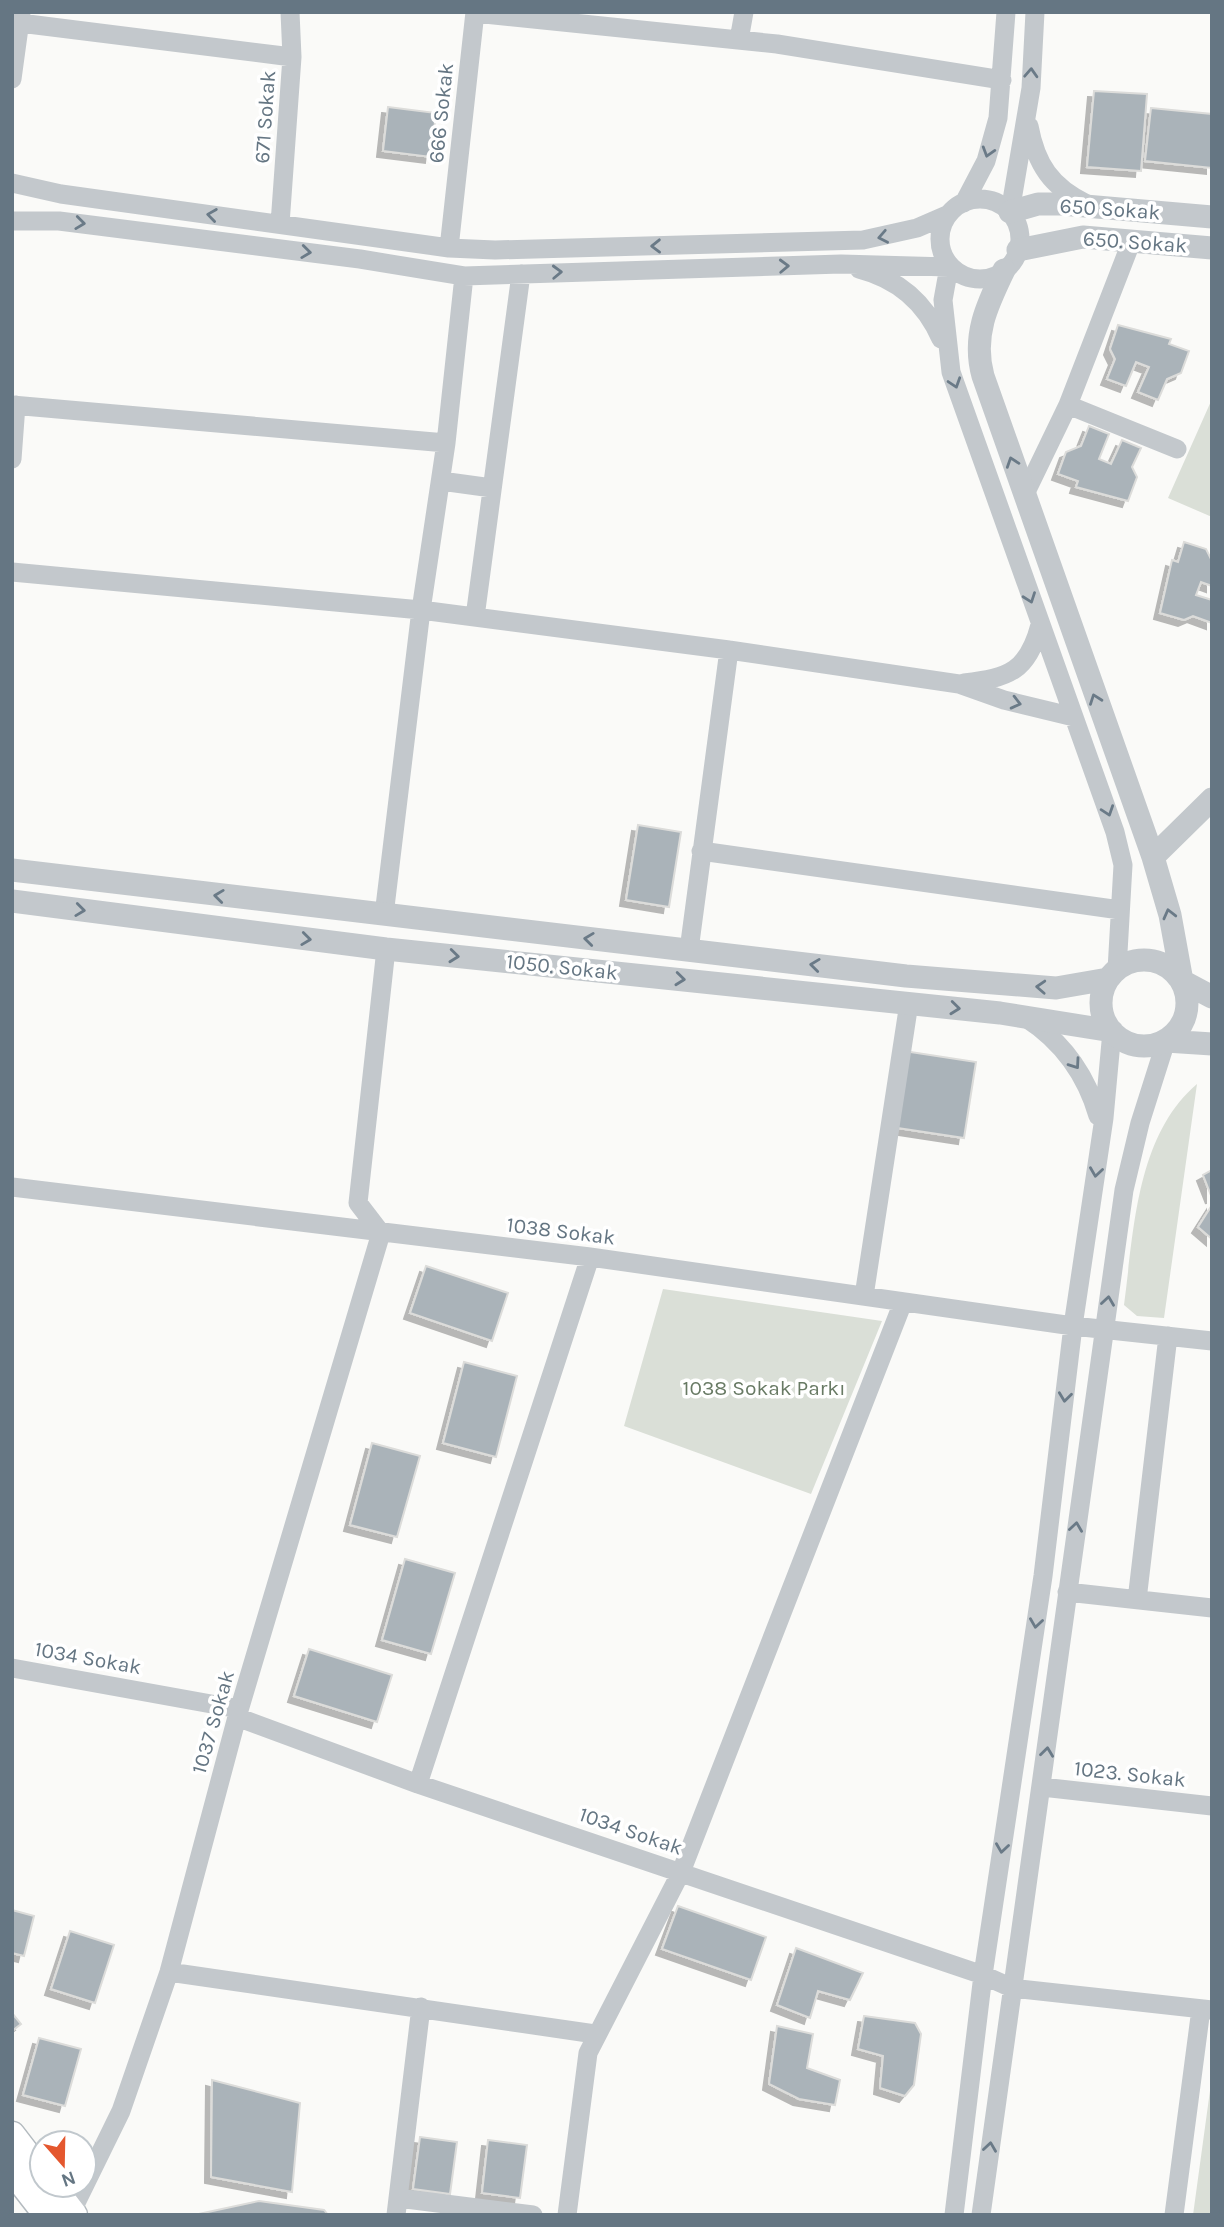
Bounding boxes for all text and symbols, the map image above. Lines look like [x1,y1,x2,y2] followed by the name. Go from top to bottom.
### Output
[424,62,458,164] street label: 666 Sokak
[1024,67,1039,78] one-way arrow
[250,70,280,164] street label: 671 Sokak
[982,146,996,158] one-way arrow
[1059,194,1161,224] street label: 650 Sokak
[206,208,218,223] one-way arrow
[74,216,86,231] one-way arrow
[1082,226,1188,258] street label: 650. Sokak
[877,229,889,244] one-way arrow
[650,238,661,253] one-way arrow
[300,244,312,259] one-way arrow
[779,259,790,274] one-way arrow
[552,265,563,280] one-way arrow
[947,376,961,388] one-way arrow
[1006,456,1020,468] one-way arrow
[1022,591,1036,603] one-way arrow
[1090,694,1104,706] one-way arrow
[1010,695,1022,709] one-way arrow
[1100,805,1114,817] one-way arrow
[213,888,225,903] one-way arrow
[74,903,86,918] one-way arrow
[1163,909,1177,921] one-way arrow
[300,931,311,946] one-way arrow
[583,931,594,946] one-way arrow
[449,948,460,963] one-way arrow
[505,949,619,985] street label: 1050. Sokak
[809,958,820,973] one-way arrow
[674,971,686,986] one-way arrow
[1035,980,1046,995] one-way arrow
[950,1000,961,1015] one-way arrow
[1067,1056,1079,1069] one-way arrow
[1088,1166,1103,1178] one-way arrow
[505,1212,617,1250] street label: 1038 Sokak
[1100,1295,1115,1307] one-way arrow
[683,1376,845,1400] park label: 1038 Sokak Parkı
[1057,1391,1072,1403] one-way arrow
[1069,1521,1084,1532] one-way arrow
[1029,1617,1044,1629] one-way arrow
[33,1637,143,1679] street label: 1034 Sokak
[187,1668,239,1776] street label: 1037 Sokak
[1039,1746,1054,1758] one-way arrow
[1073,1756,1187,1792] street label: 1023. Sokak
[576,1802,686,1860] street label: 1034 Sokak
[995,1842,1010,1854] one-way arrow
[28,2129,98,2199] north arrow
[983,2141,998,2153] one-way arrow
[58,2166,79,2192] text: N

